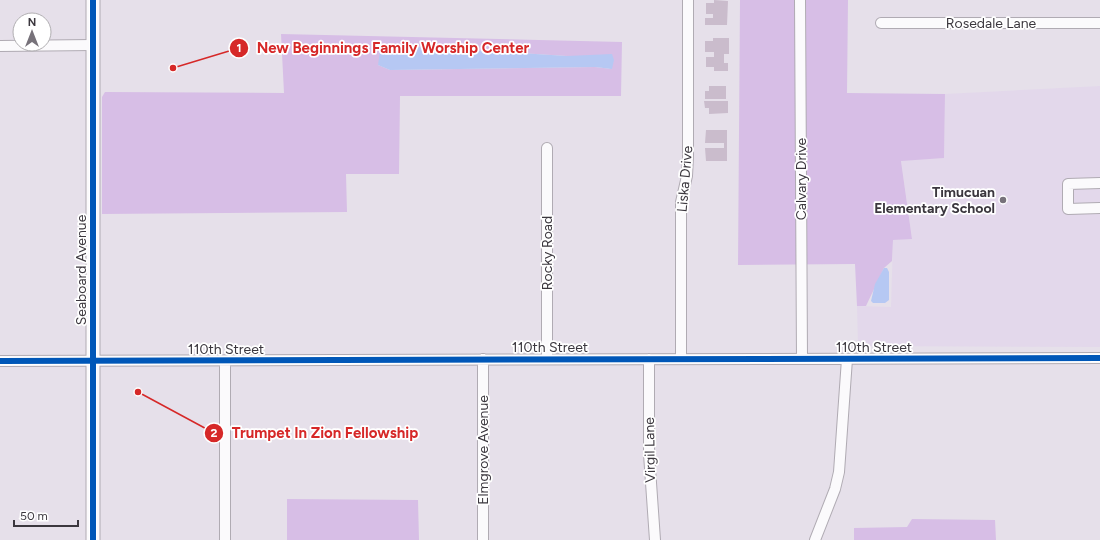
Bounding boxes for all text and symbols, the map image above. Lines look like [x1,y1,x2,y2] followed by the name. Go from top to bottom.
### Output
[12,12,52,52] north arrow
[946,15,1037,32] street label: Rosedale Lane
[28,16,36,29] text: N
[229,34,538,61] callout: New Beginnings Family Worship Center
[257,39,530,57] text: New Beginnings Family Worship Center
[236,41,242,55] text: 1
[793,137,810,220] street label: Calvary Drive
[674,145,696,213] street label: Liska Drive
[874,184,995,217] place label: Timucuan Elementary School
[998,195,1008,205] marker: Timucuan Elementary School
[73,214,90,325] street label: Seaboard Avenue
[539,216,556,290] street label: Rocky Road
[512,339,588,356] street label: 110th Street
[836,339,912,356] street label: 110th Street
[188,341,264,358] street label: 110th Street
[475,395,492,505] street label: Elmgrove Avenue
[641,417,659,483] street label: Virgil Lane
[204,419,426,446] callout: Trumpet In Zion Fellowship
[232,424,418,442] text: Trumpet In Zion Fellowship
[211,426,218,440] text: 2
[14,502,78,528] scale bar
[20,509,48,523] text: 50 m

